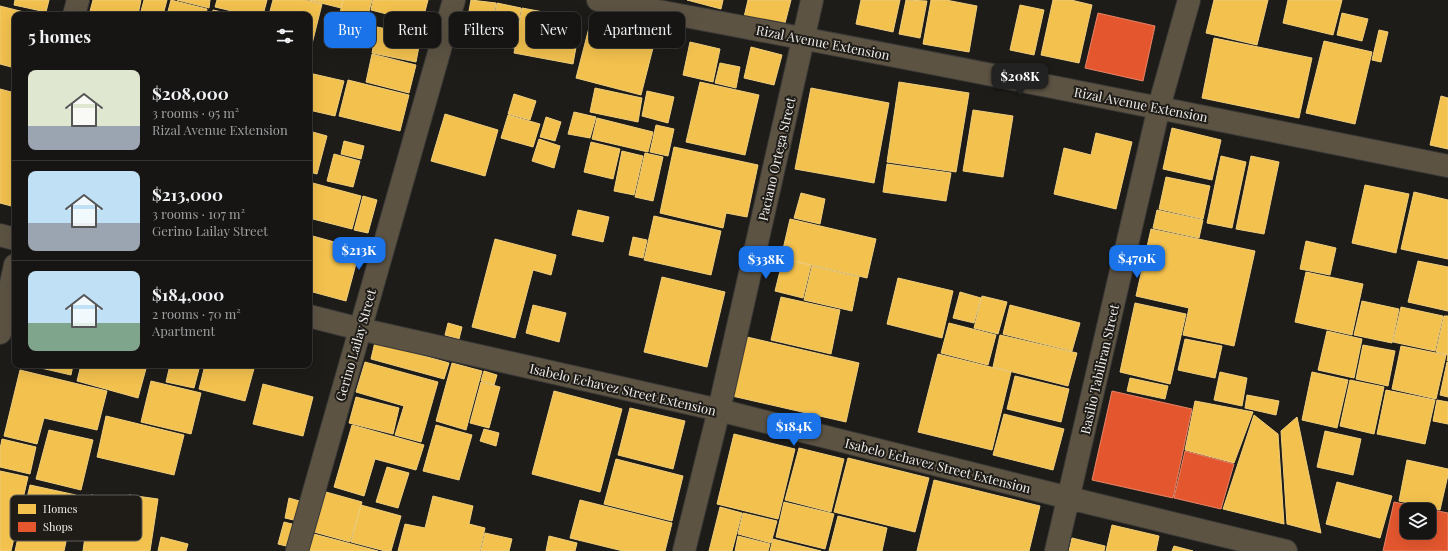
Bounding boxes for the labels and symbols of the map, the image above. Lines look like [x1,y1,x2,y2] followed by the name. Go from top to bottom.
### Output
[755,21,891,63] street label: Rizal Avenue Extension
[992,63,1048,97] pin: $208K
[1073,83,1209,125] street label: Rizal Avenue Extension
[753,95,799,223] street label: Paciano Ortega Street
[331,237,387,271] pin: $213K
[1109,245,1165,279] pin: $470K
[738,246,794,280] pin: $338K
[331,287,379,403] street label: Gerino Lailay Street
[1076,302,1122,436] street label: Basilio Tabiliran Street
[528,359,718,419] street label: Isabelo Echavez Street Extension
[766,413,822,447] pin: $184K
[843,434,1033,496] street label: Isabelo Echavez Street Extension
[10,495,142,541] legend
[43,501,77,516] text: Homes
[43,519,73,534] text: Shops

